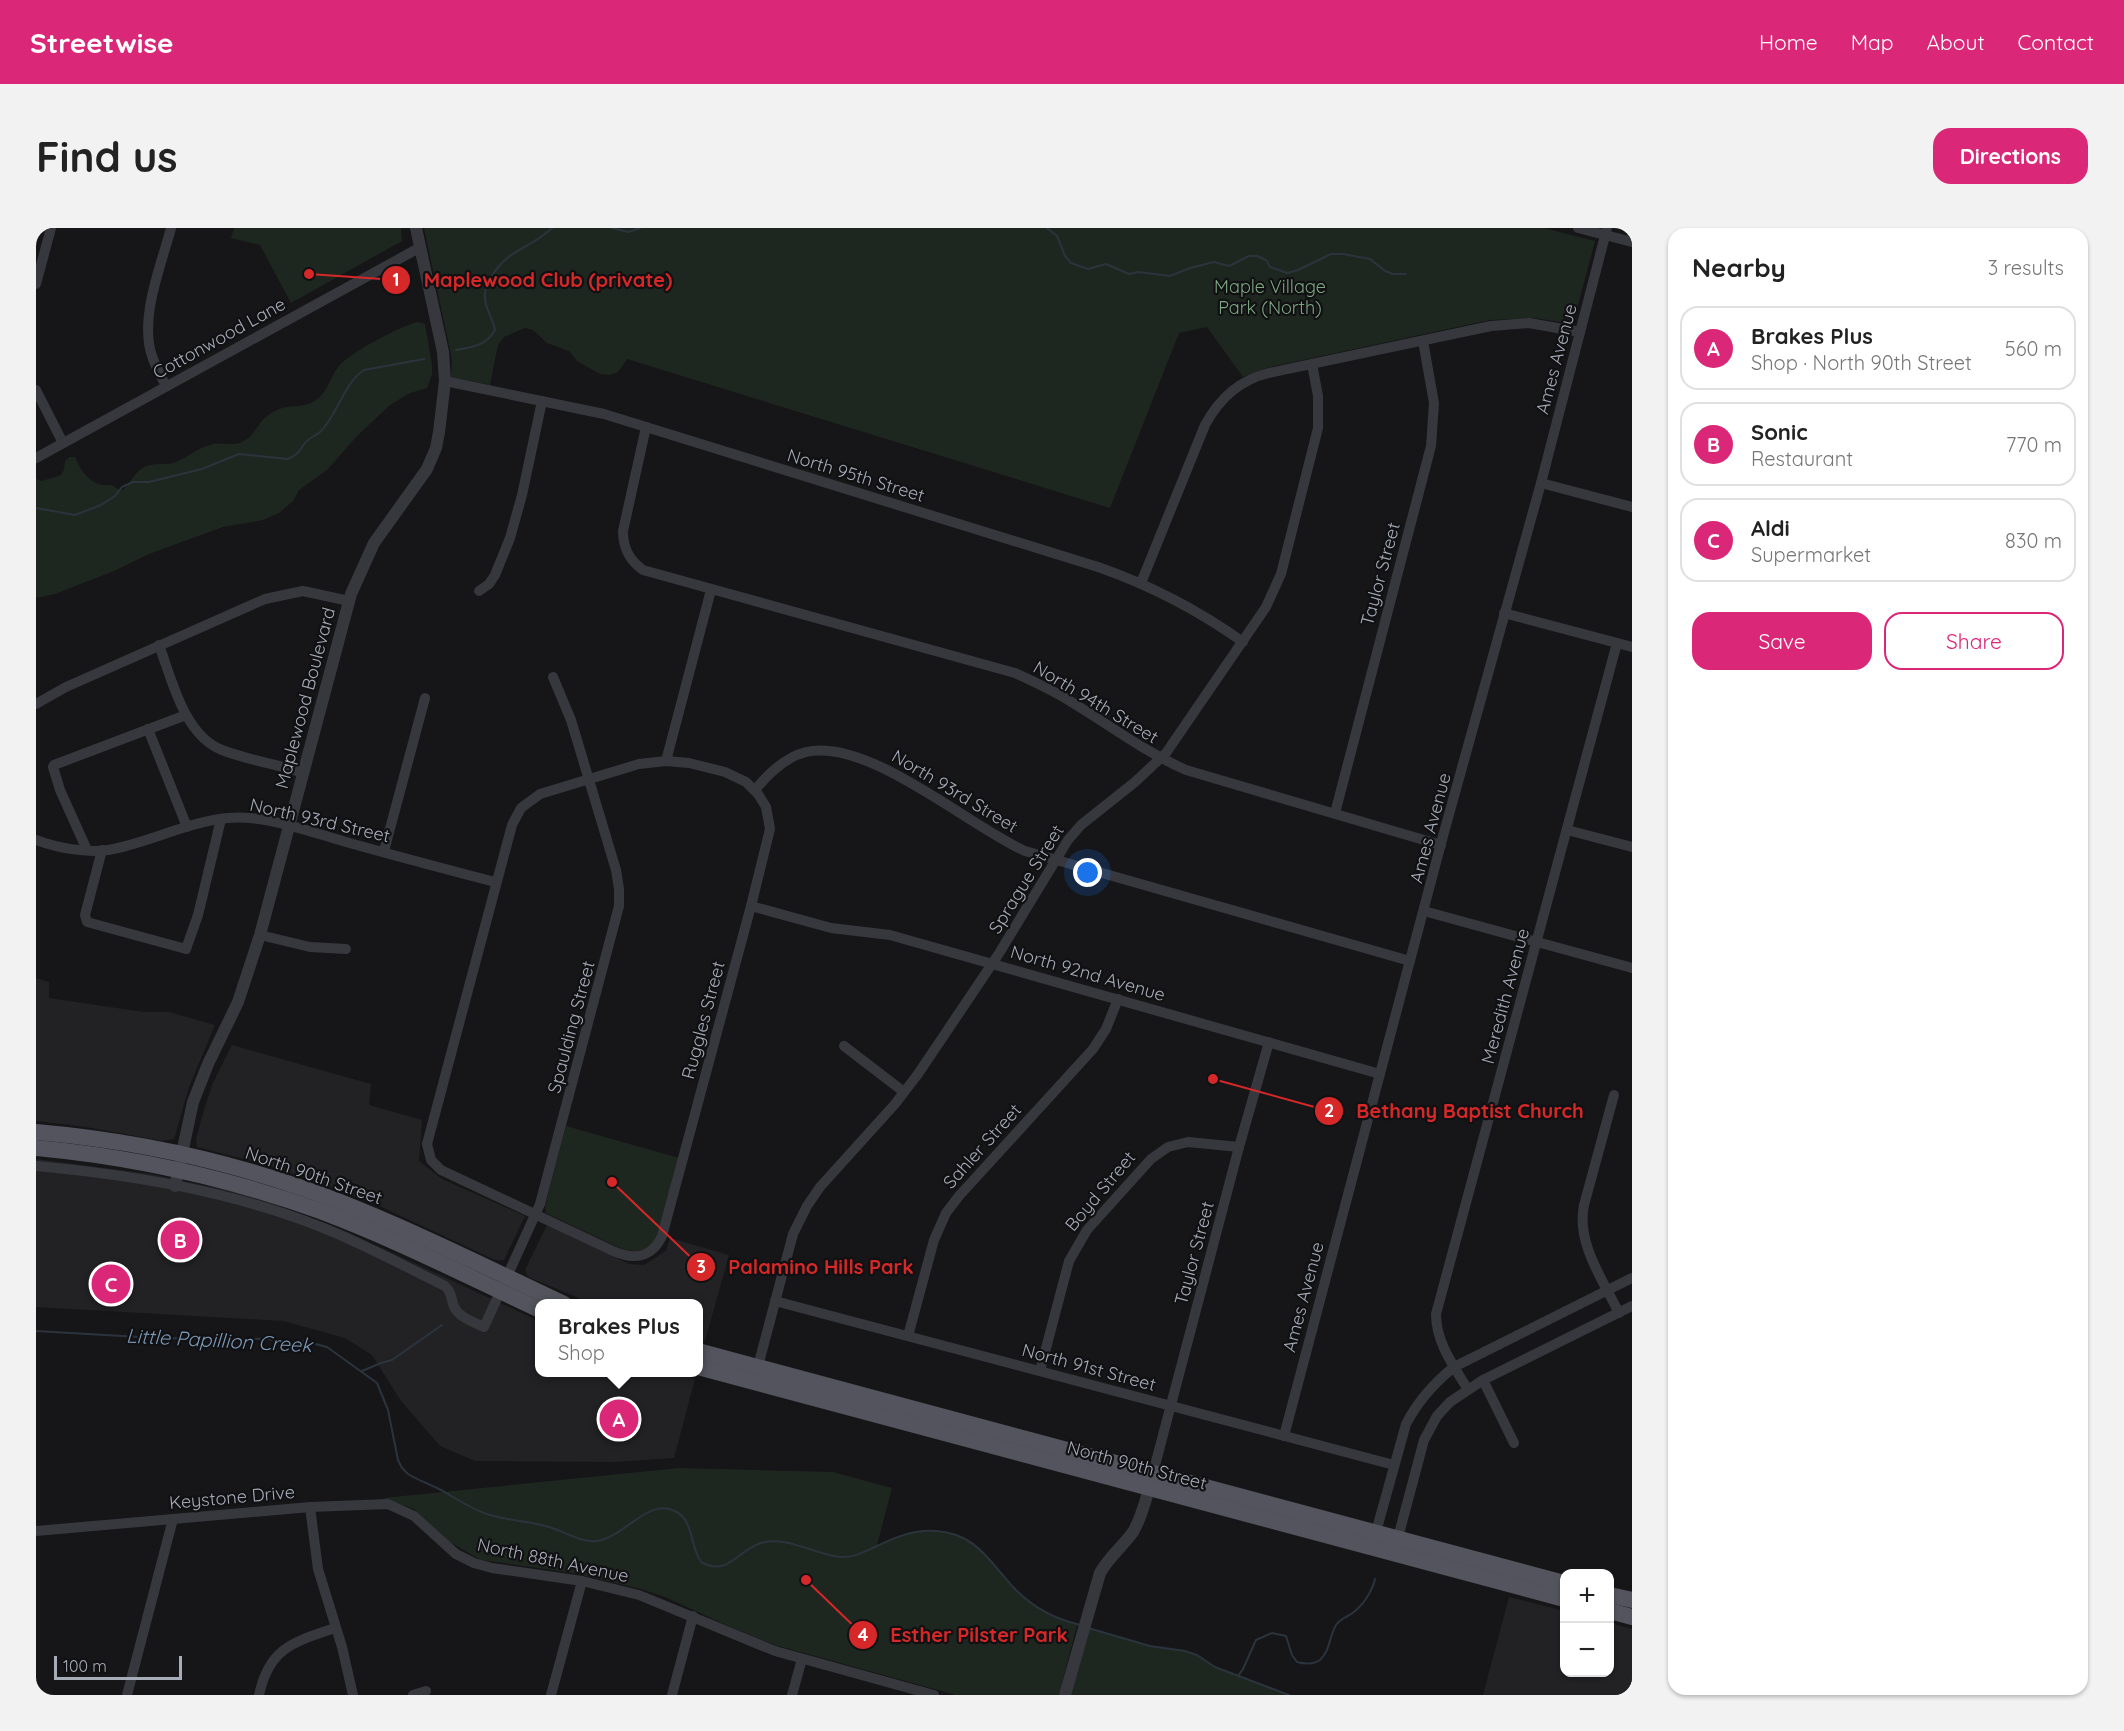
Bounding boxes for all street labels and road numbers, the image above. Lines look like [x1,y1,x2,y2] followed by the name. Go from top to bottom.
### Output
[149,292,289,384] street label: Cottonwood Lane
[1530,301,1582,417] street label: Ames Avenue
[785,443,927,507] street label: North 95th Street
[1355,520,1405,628] street label: Taylor Street
[270,605,340,791] street label: Maplewood Boulevard
[1029,656,1163,748] street label: North 94th Street
[888,744,1022,838] street label: North 93rd Street
[1404,770,1456,886] street label: Ames Avenue
[248,793,392,847] street label: North 93rd Street
[983,820,1069,938] street label: Sprague Street
[1476,926,1534,1066] street label: Meredith Avenue
[1008,940,1168,1006] street label: North 92nd Avenue
[542,958,600,1096] street label: Spaulding Street
[676,959,730,1081] street label: Ruggles Street
[938,1099,1026,1193] street label: Sahler Street
[242,1141,386,1209] street label: North 90th Street
[1060,1146,1140,1236] street label: Boyd Street
[1169,1199,1219,1307] street label: Taylor Street
[1277,1239,1329,1355] street label: Ames Avenue
[1020,1338,1158,1396] street label: North 91st Street
[1065,1435,1209,1495] street label: North 90th Street
[168,1480,296,1514] street label: Keystone Drive
[475,1533,631,1587] street label: North 88th Avenue

